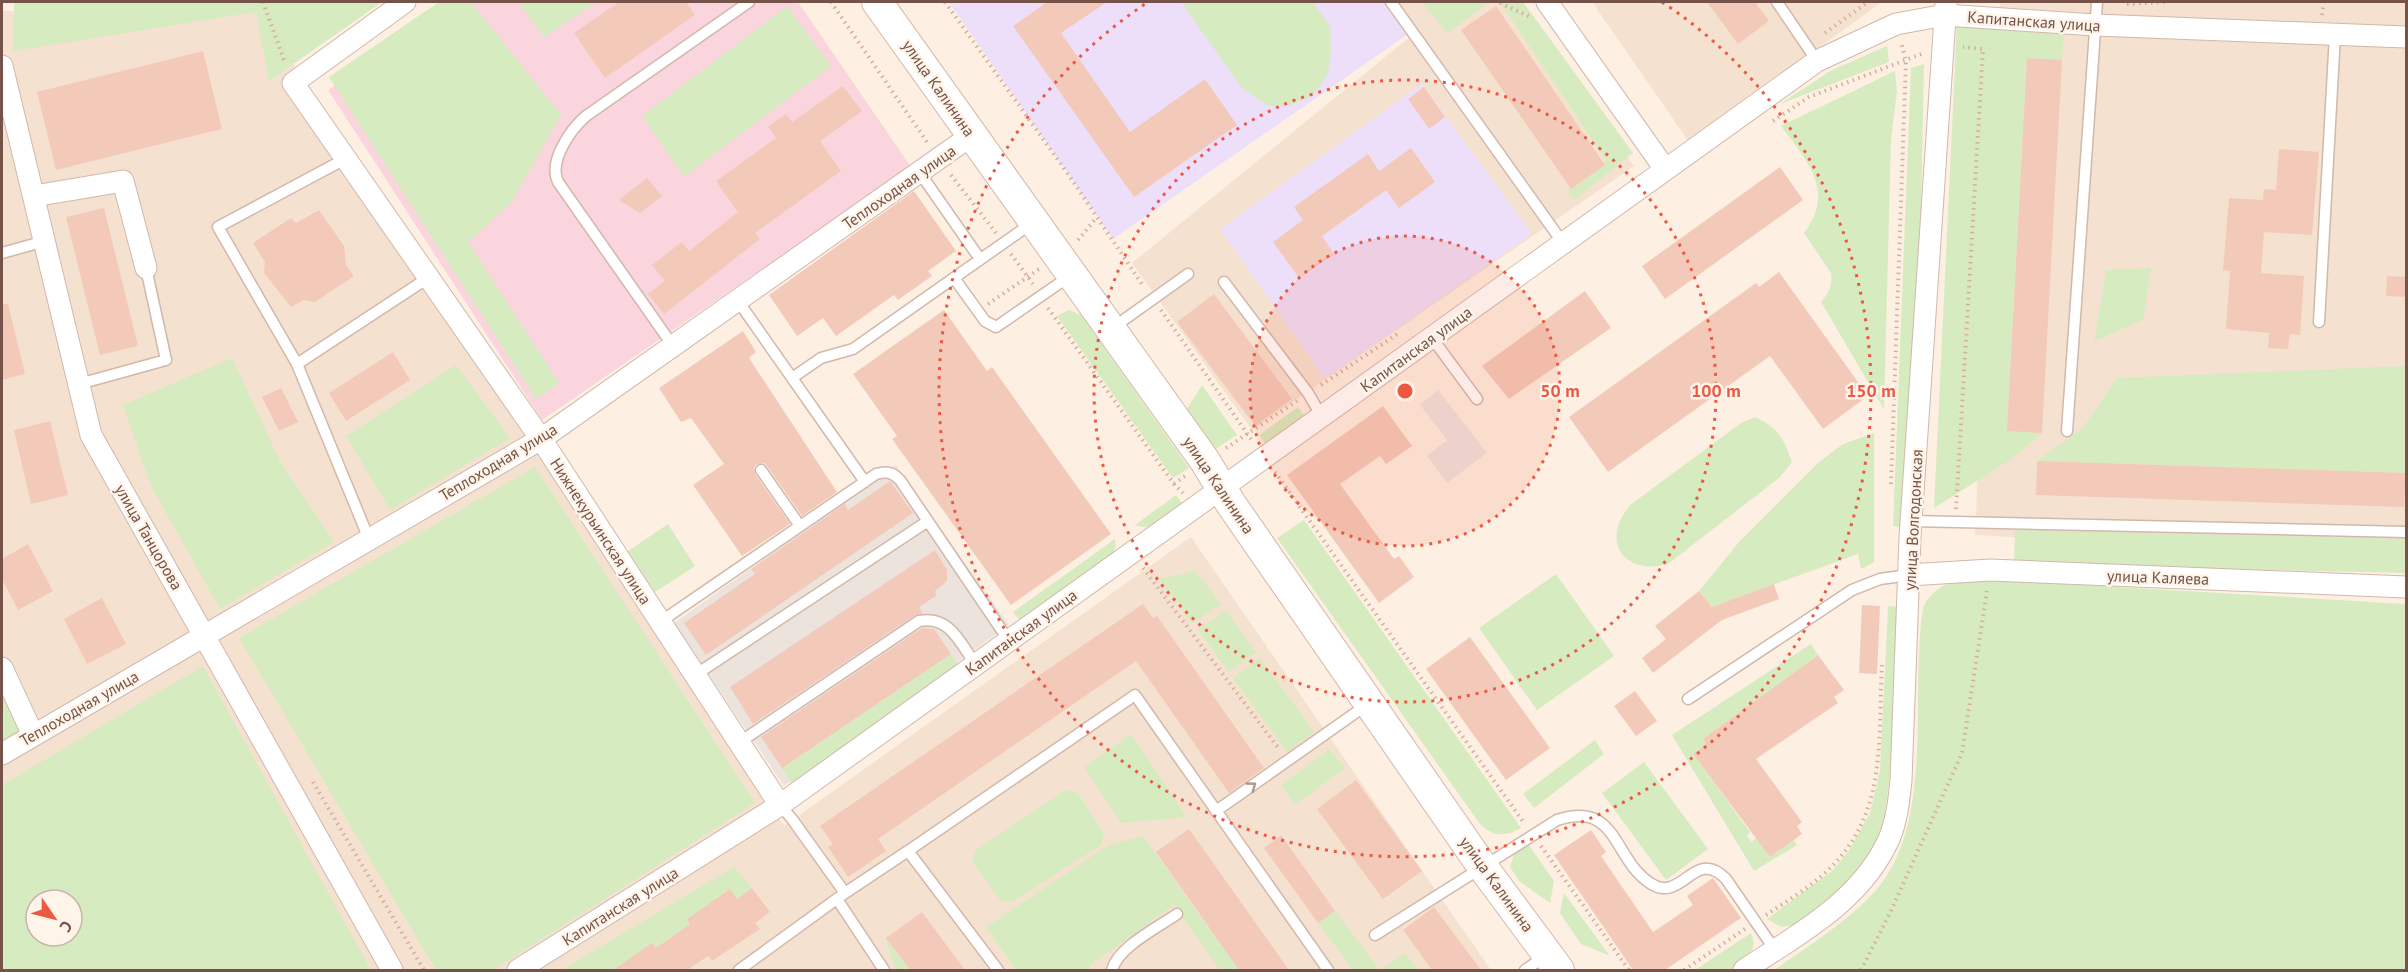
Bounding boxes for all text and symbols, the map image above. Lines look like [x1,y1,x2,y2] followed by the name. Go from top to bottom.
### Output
[1967,6,2101,36] street label: Капитанская улица
[898,36,980,140] street label: улица Калинина
[838,140,960,234] street label: Теплоходная улица
[1356,302,1476,396] street label: Капитанская улица
[1540,379,1580,402] text: 50 m
[1691,379,1741,402] text: 100 m
[1846,379,1896,402] text: 150 m
[1395,381,1415,401] centre of rings
[435,419,561,505] street label: Теплоходная улица
[1179,432,1259,538] street label: улица Калинина
[1899,449,1927,591] street label: улица Волгодонская
[546,454,656,608] street label: Нижнекурьинская улица
[111,481,187,593] street label: улица Танцорова
[2106,565,2210,589] street label: улица Каляева
[961,585,1081,679] street label: Капитанская улица
[16,666,142,750] street label: Теплоходная улица
[1245,782,1256,793] one-way arrow
[1456,832,1538,936] street label: улица Калинина
[558,862,682,950] street label: Капитанская улица
[24,888,84,948] north arrow
[56,917,77,936] text: С

